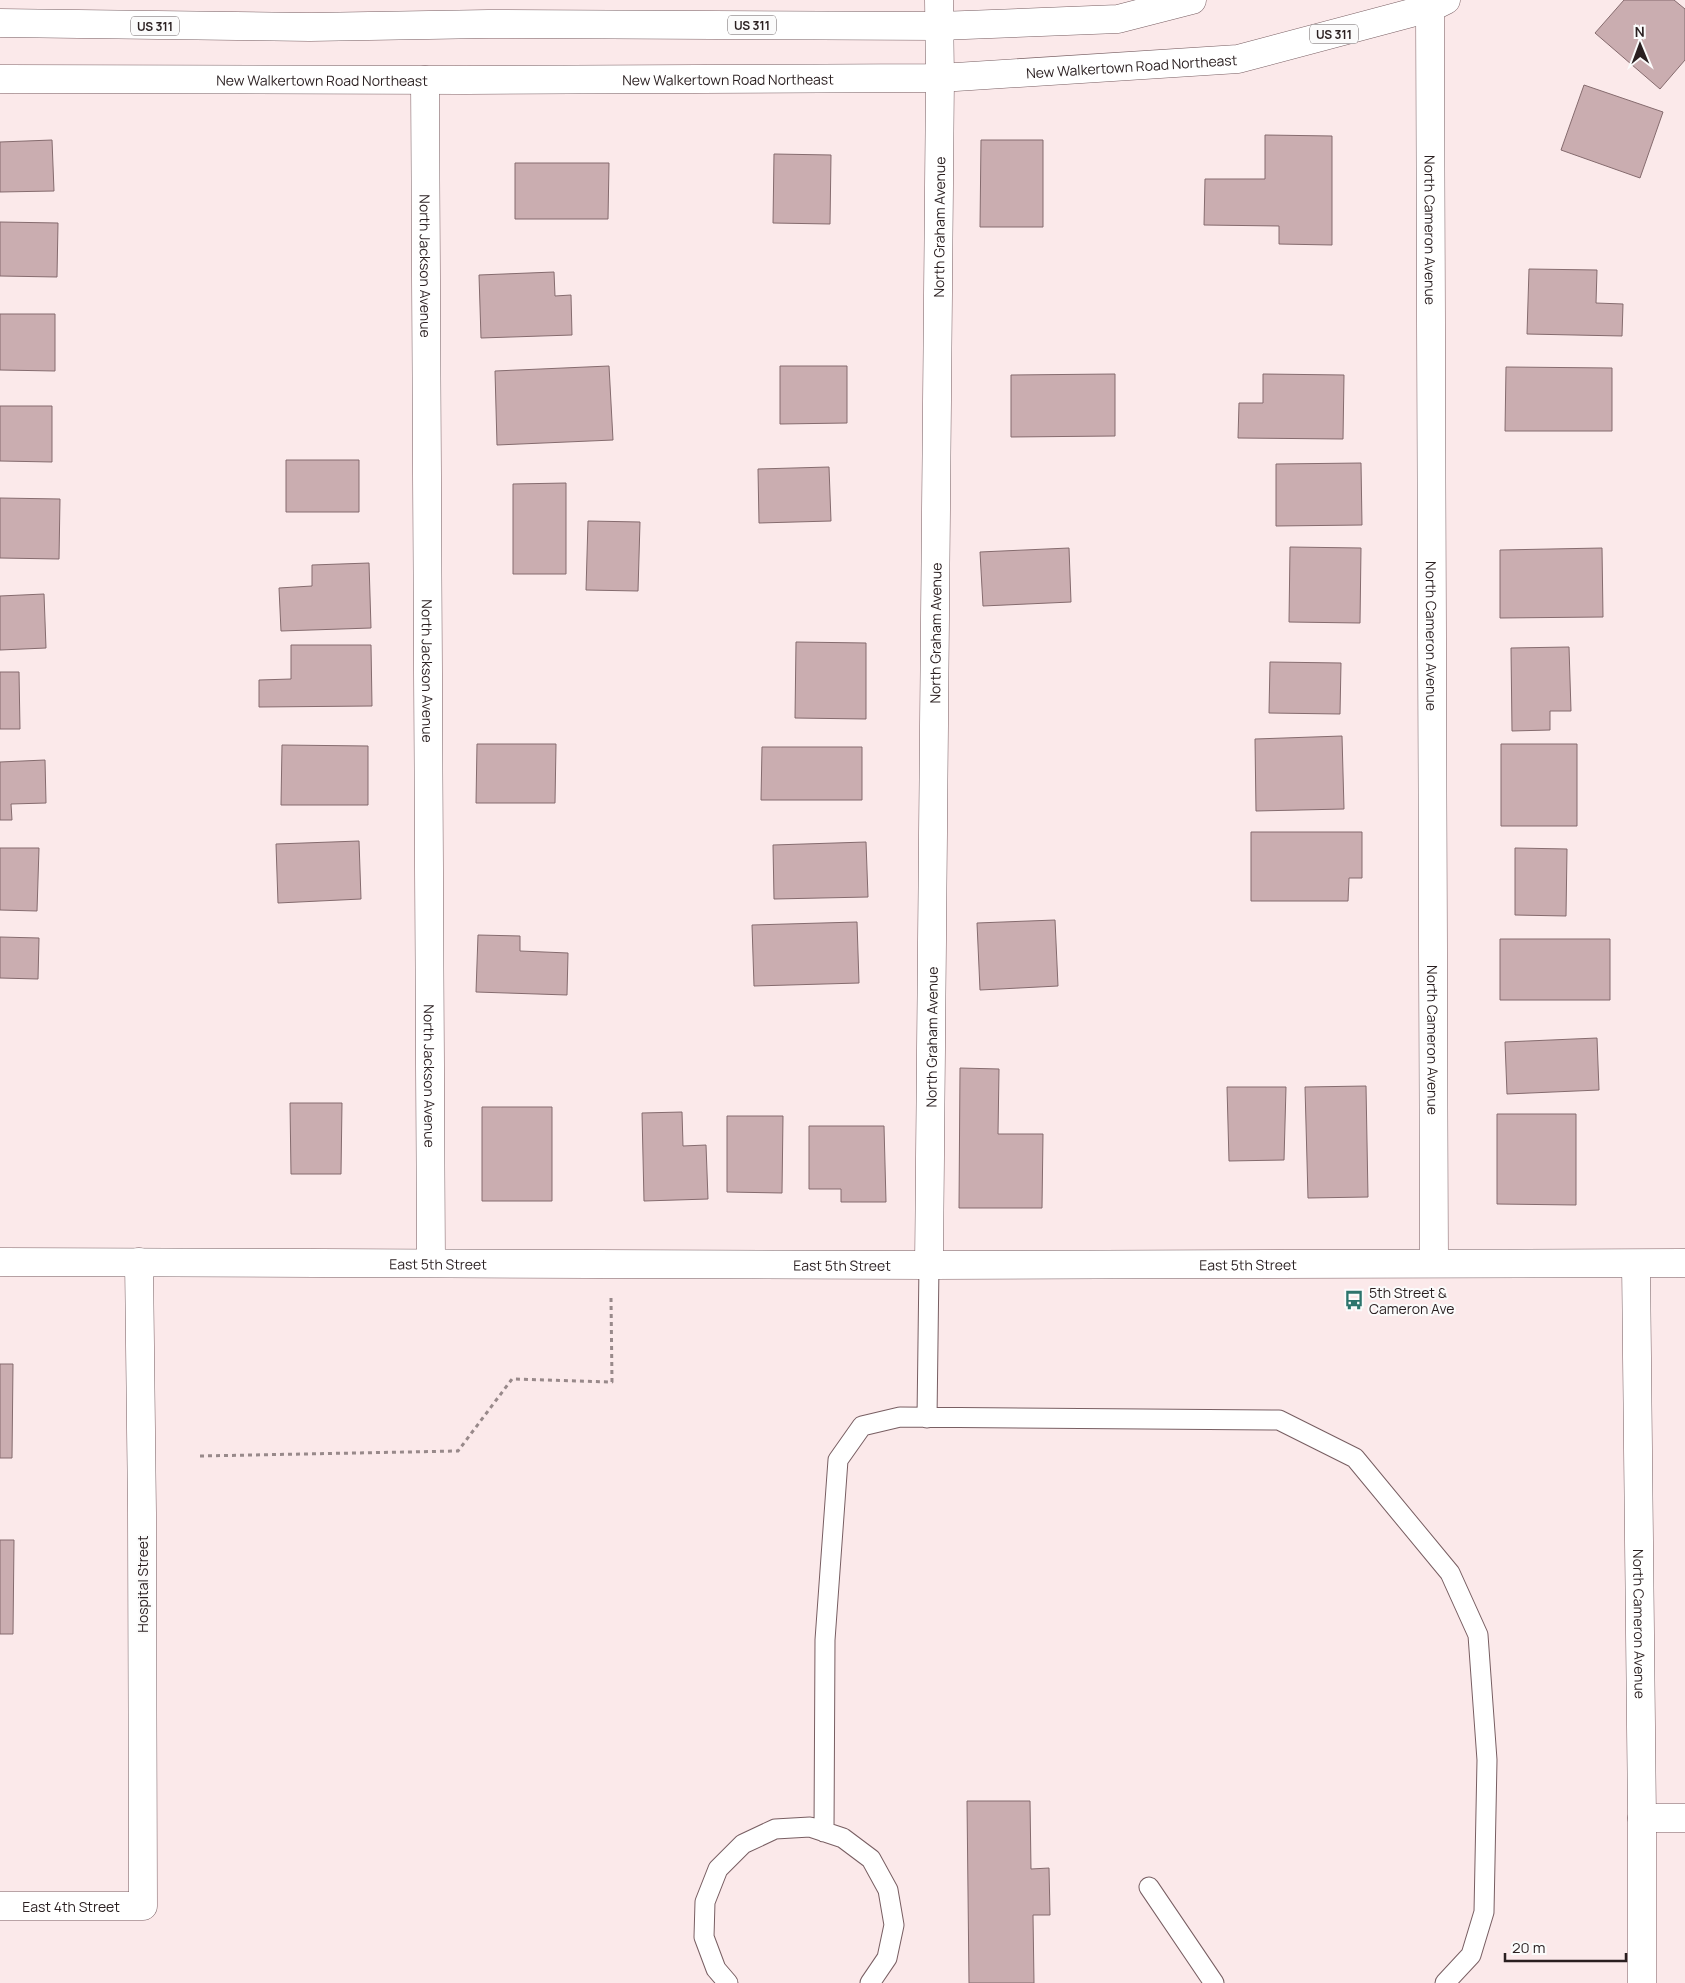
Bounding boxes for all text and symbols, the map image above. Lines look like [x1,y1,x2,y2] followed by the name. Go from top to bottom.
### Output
[131,16,179,36] road number: US 311
[728,16,776,34] road number: US 311
[1615,20,1665,70] north arrow
[1635,22,1645,41] text: N
[1310,24,1358,44] road number: US 311
[1025,50,1238,82] street label: New Walkertown Road Northeast
[622,69,834,89] street label: New Walkertown Road Northeast
[216,70,428,89] street label: New Walkertown Road Northeast
[1421,155,1440,305] street label: North Cameron Avenue
[928,157,949,298] street label: North Graham Avenue
[416,194,436,338] street label: North Jackson Avenue
[1422,561,1442,711] street label: North Cameron Avenue
[925,562,945,704] street label: North Graham Avenue
[418,599,438,743] street label: North Jackson Avenue
[1424,965,1443,1115] street label: North Cameron Avenue
[921,966,941,1108] street label: North Graham Avenue
[420,1004,440,1148] street label: North Jackson Avenue
[389,1254,487,1273] street label: East 5th Street
[793,1255,891,1274] street label: East 5th Street
[1199,1255,1297,1274] street label: East 5th Street
[1369,1283,1454,1318] place label: 5th Street & Cameron Ave
[1343,1289,1365,1311] bus stop icon: 5th Street & Cameron Ave
[133,1535,152,1633] street label: Hospital Street
[1630,1549,1650,1699] street label: North Cameron Avenue
[22,1897,120,1916] street label: East 4th Street
[1505,1930,1626,1962] scale bar
[1512,1937,1545,1958] text: 20 m

